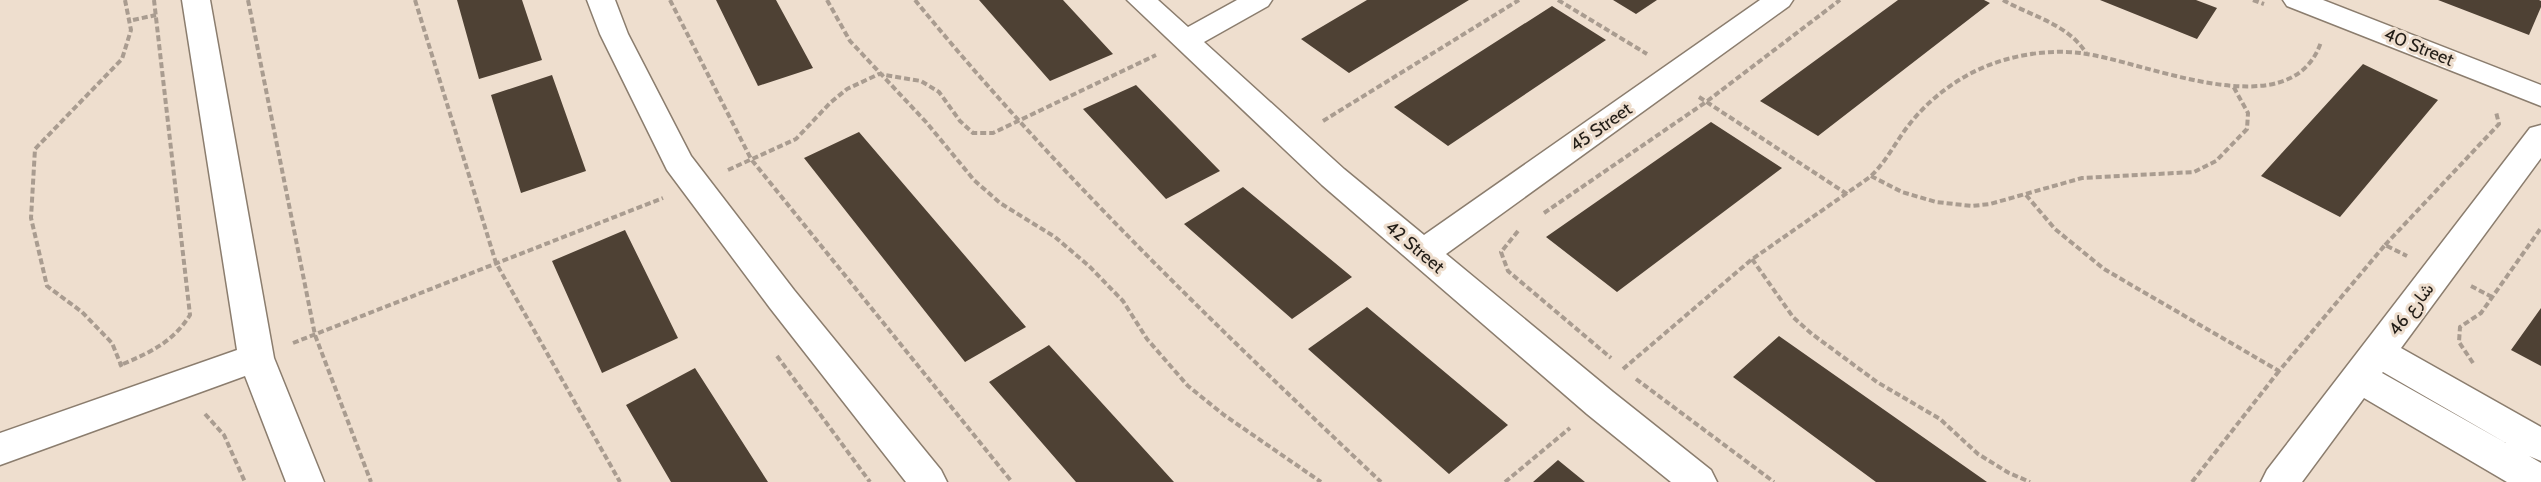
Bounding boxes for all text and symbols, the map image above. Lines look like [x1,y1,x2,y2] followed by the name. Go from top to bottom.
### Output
[2381,23,2457,71] street label: 40 Street
[1566,98,1636,156] street label: 45 Street
[1381,216,1449,278] street label: 42 Street
[2384,278,2439,340] street label: شارع 46

